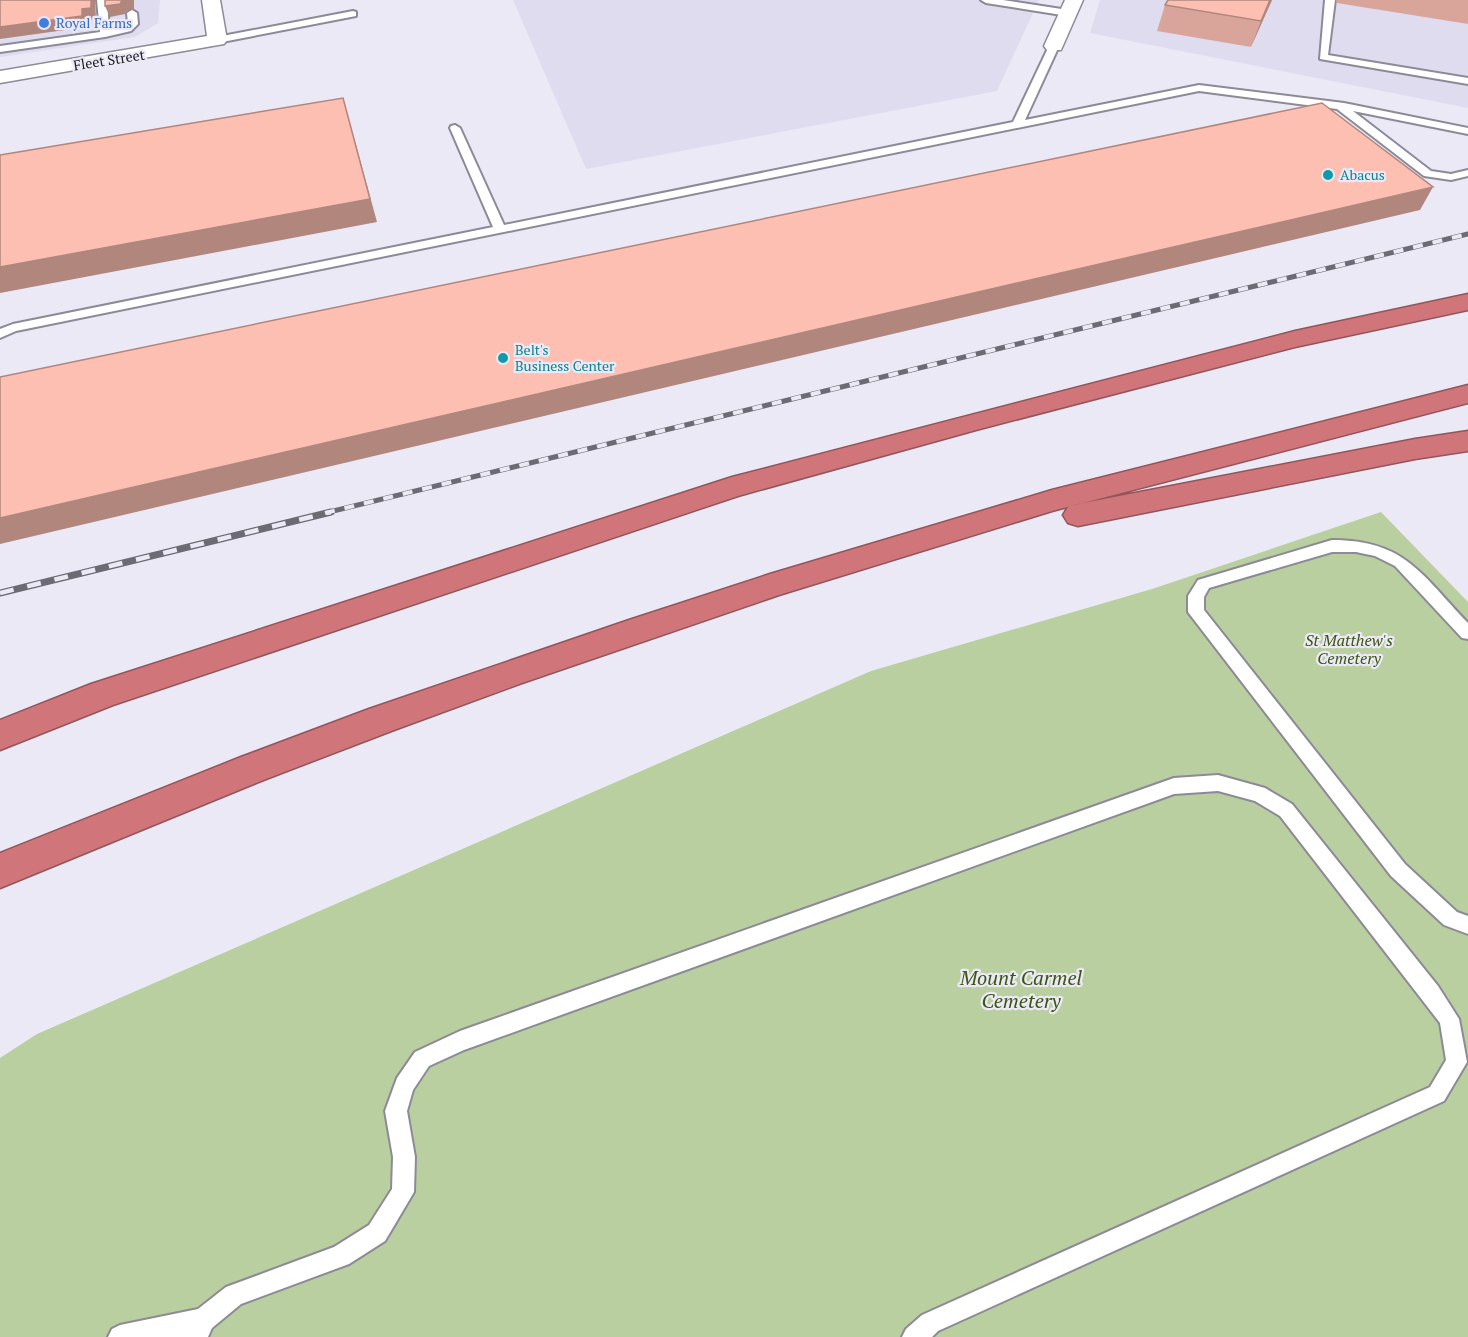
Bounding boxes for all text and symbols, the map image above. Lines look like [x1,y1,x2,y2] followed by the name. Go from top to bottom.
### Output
[56,13,132,32] place label: Royal Farms
[37,16,51,30] marker: Royal Farms
[72,44,147,75] street label: Fleet Street
[1340,165,1385,184] place label: Abacus
[1321,168,1335,182] marker: Abacus
[515,340,615,375] place label: Belt's Business Center
[496,351,510,365] marker: Belt's Business Center
[1305,629,1393,669] park label: St Matthew's Cemetery
[959,964,1083,1014] park label: Mount Carmel Cemetery

